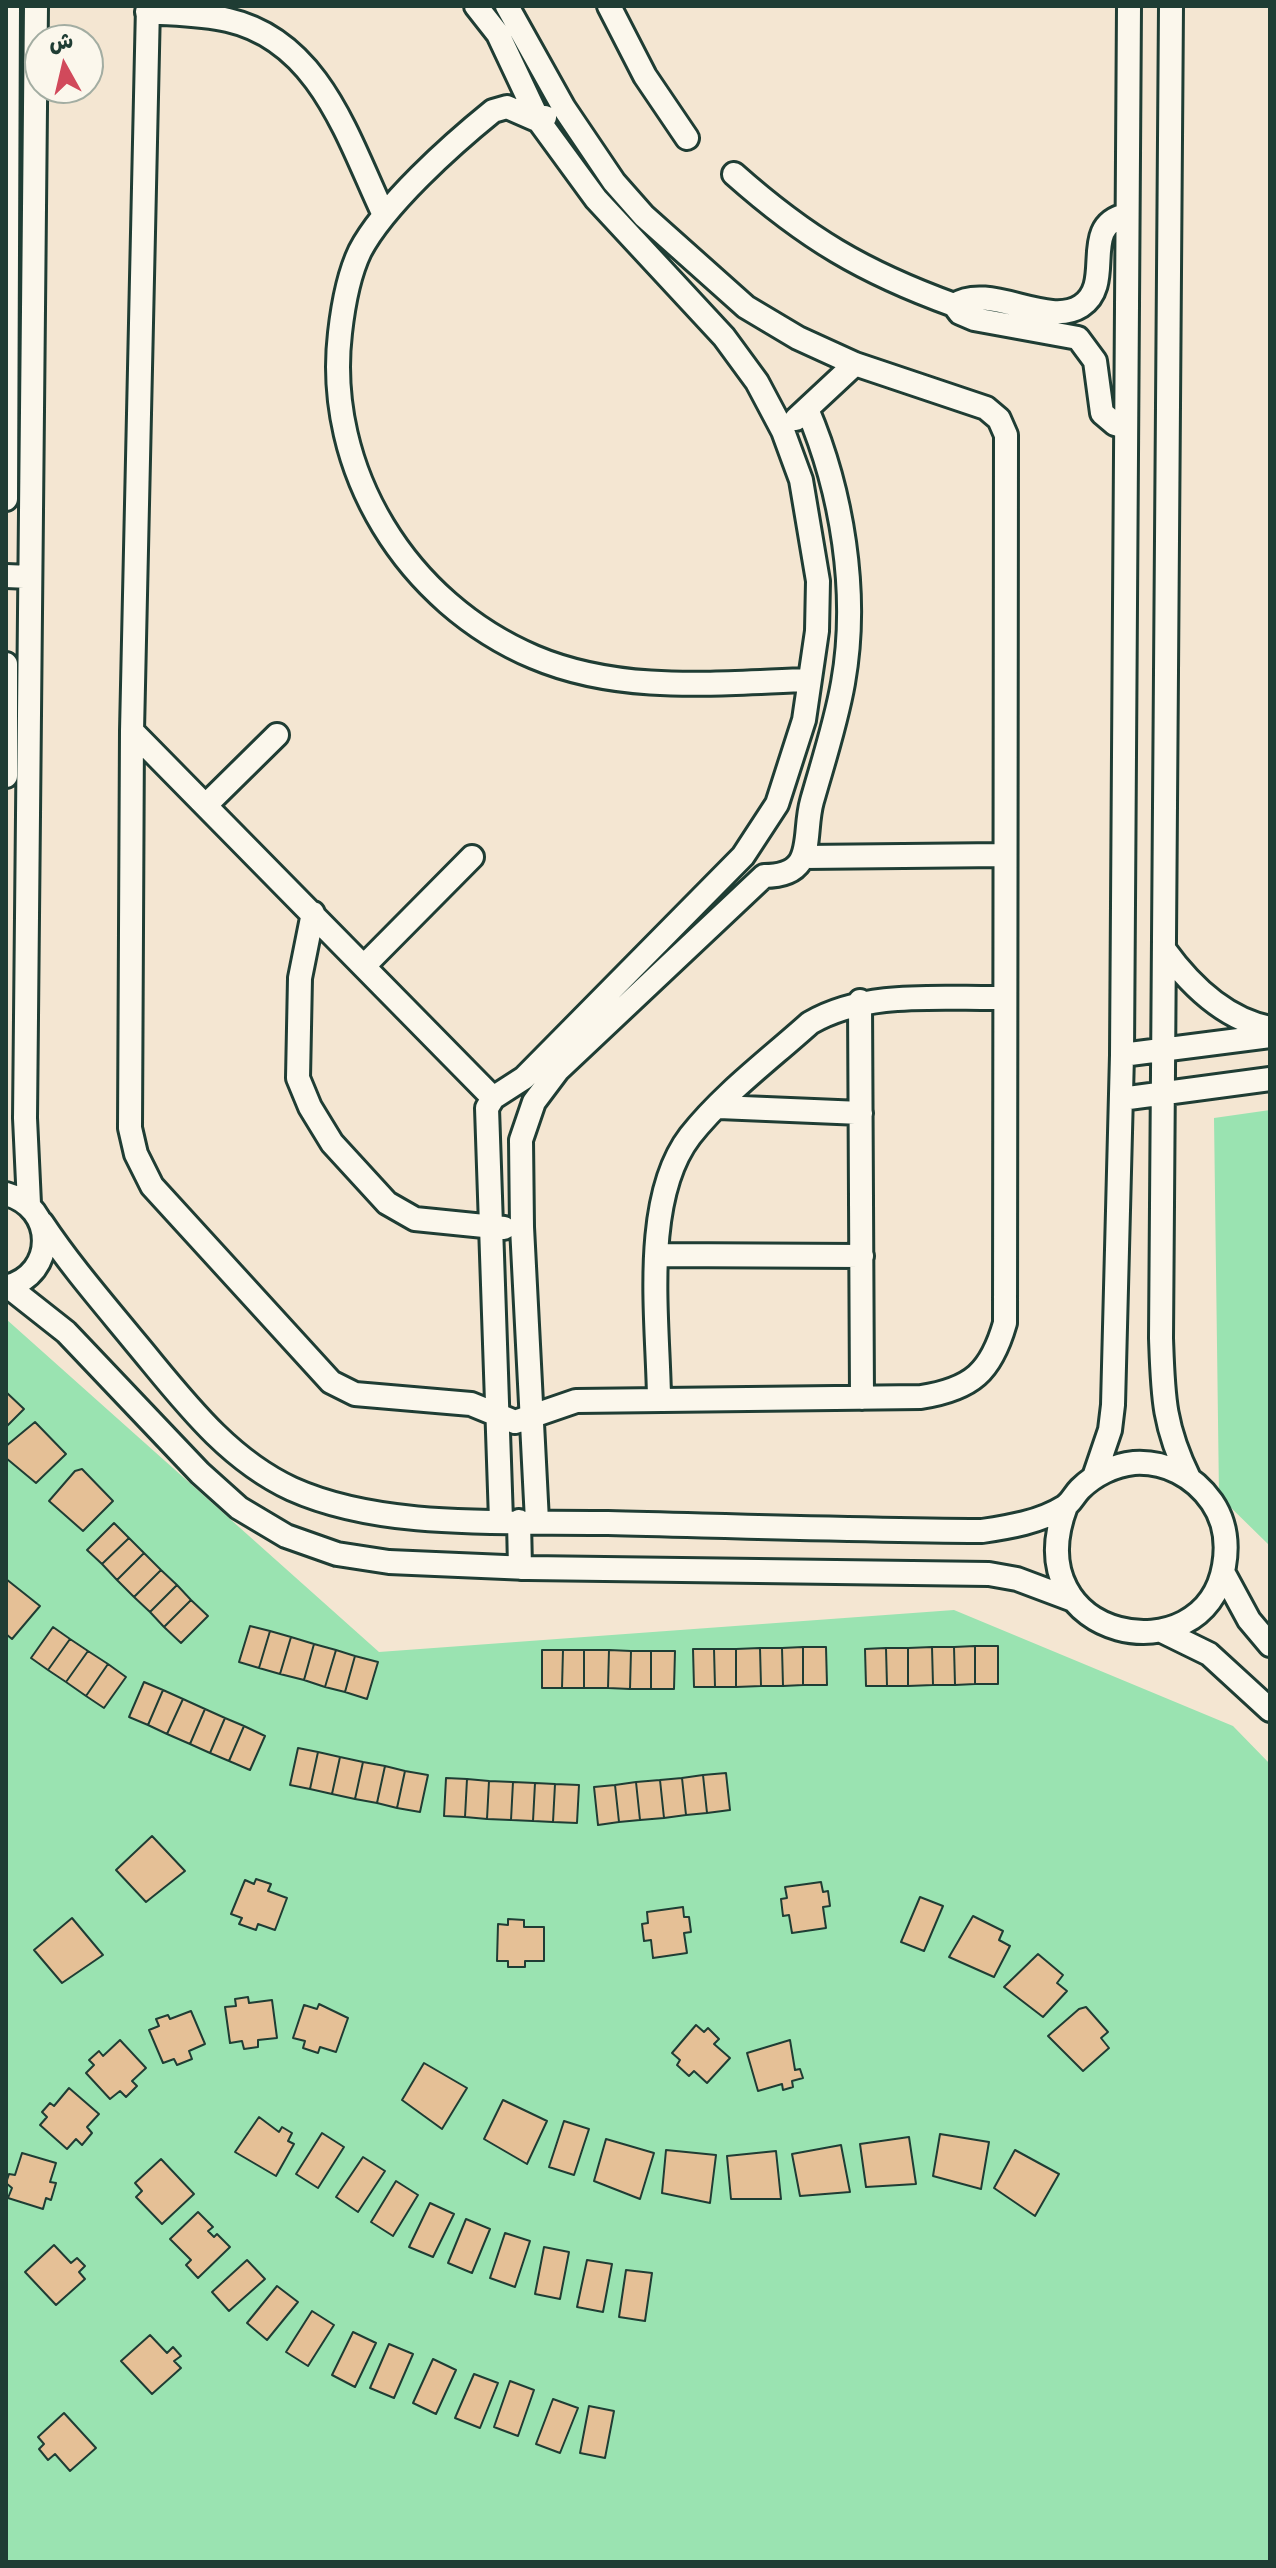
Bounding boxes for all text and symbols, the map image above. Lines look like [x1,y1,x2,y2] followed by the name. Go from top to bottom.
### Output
[24,24,104,104] north arrow
[47,28,75,57] text: ش

